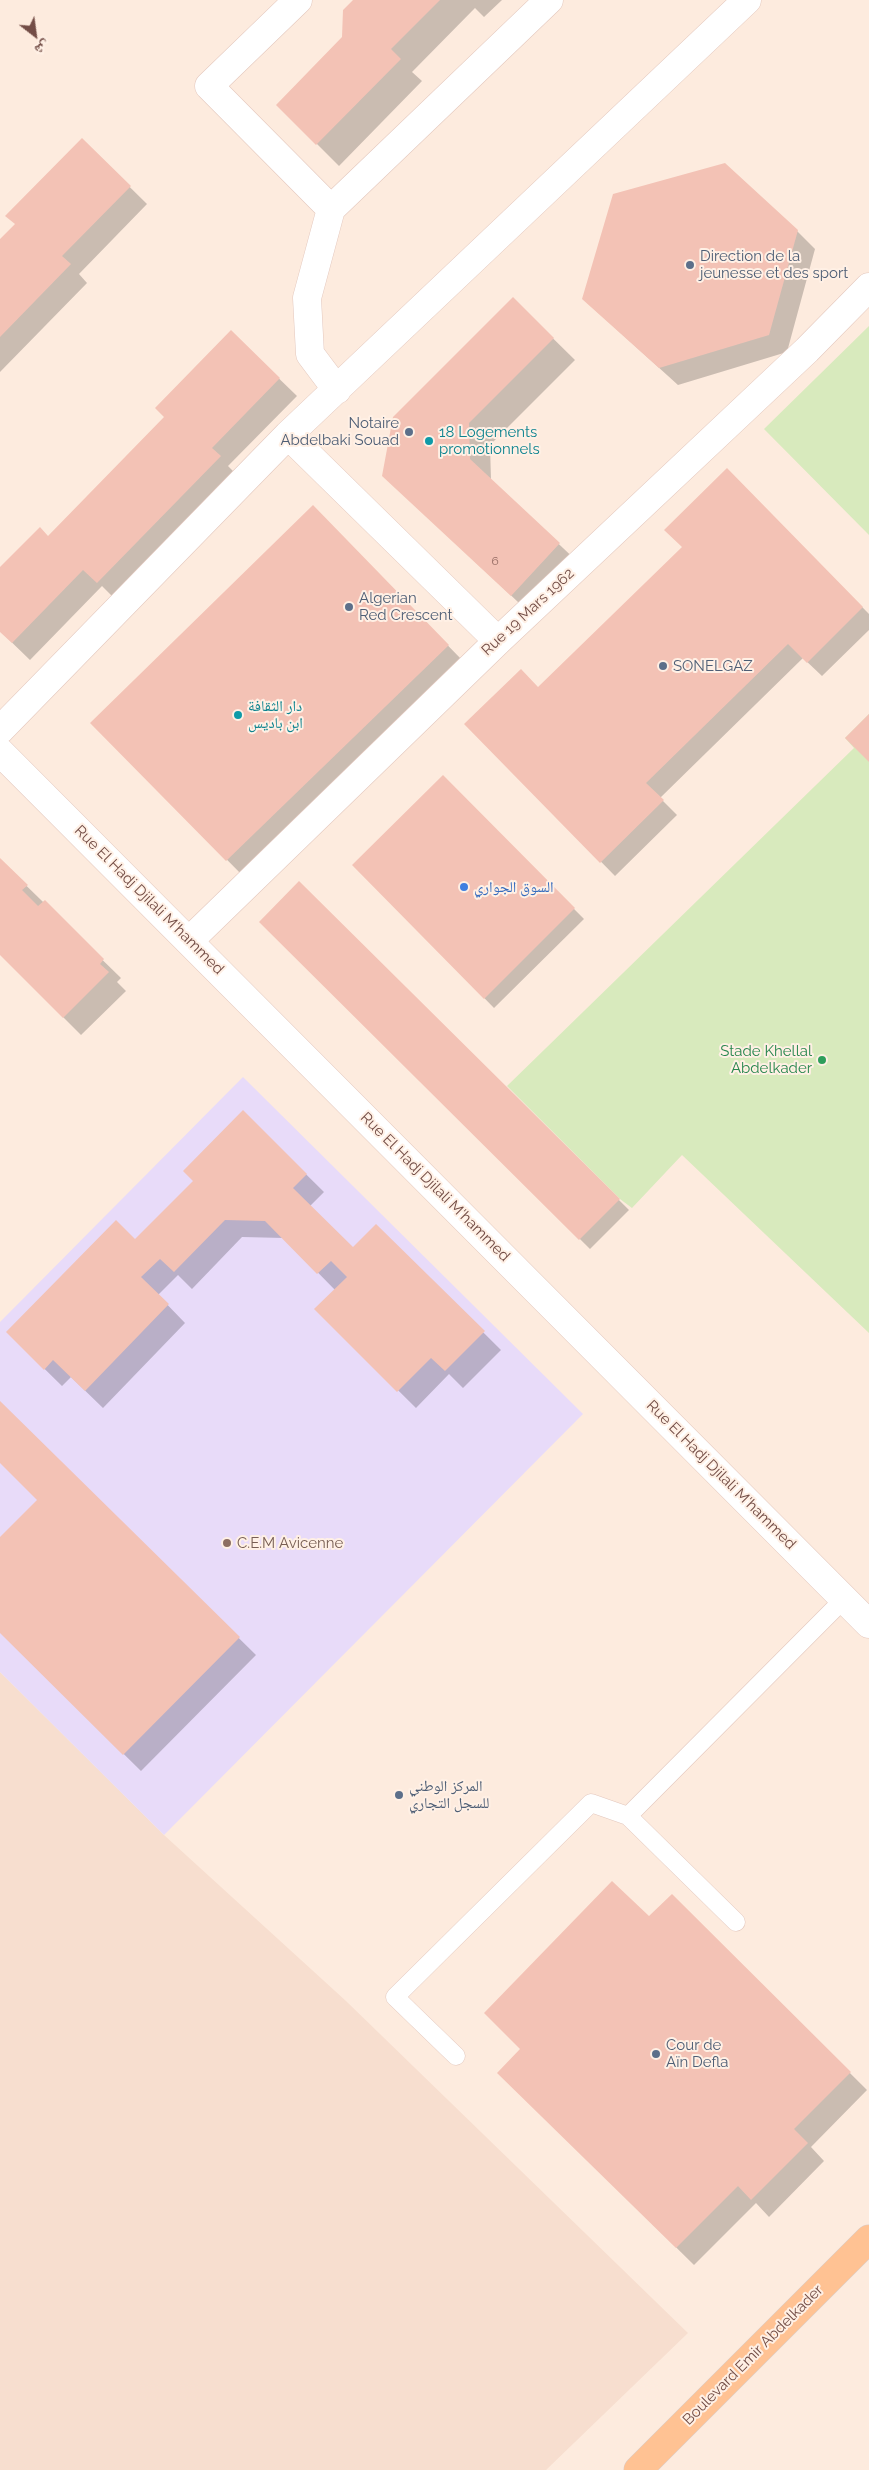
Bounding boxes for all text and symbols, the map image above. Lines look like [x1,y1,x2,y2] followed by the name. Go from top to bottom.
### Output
[10,10,60,60] north arrow
[32,37,53,59] text: ش
[700,247,848,282] place label: Direction de la jeunesse et des sport
[684,259,696,271] marker: Direction de la jeunesse et des sport
[280,414,399,449] place label: Notaire Abdelbaki Souad
[439,423,540,458] place label: 18 Logements promotionnels
[403,426,415,438] marker: Notaire Abdelbaki Souad
[423,435,435,447] marker: 18 Logements promotionnels
[491,554,499,568] house number: 6
[478,565,578,659] street label: Rue 19 Mars 1962
[359,589,453,624] place label: Algerian Red Crescent
[343,601,355,613] marker: Algerian Red Crescent
[673,657,753,675] place label: SONELGAZ
[657,660,669,672] marker: SONELGAZ
[248,697,303,732] place label: دار الثقافة ابن باديس
[232,709,244,721] marker: دار الثقافة ابن باديس
[71,822,227,978] street label: Rue El Hadj Djilali M'hammed
[474,878,554,896] place label: السوق الجواري
[458,881,470,893] marker: السوق الجواري
[720,1042,812,1077] place label: Stade Khellal Abdelkader
[816,1054,828,1066] marker: Stade Khellal Abdelkader
[357,1109,513,1265] street label: Rue El Hadj Djilali M'hammed
[643,1397,799,1553] street label: Rue El Hadj Djilali M'hammed
[237,1534,343,1552] place label: C.E.M Avicenne
[221,1537,233,1549] marker: C.E.M Avicenne
[409,1777,489,1812] place label: المركز الوطني للسجل التجاري
[393,1789,405,1801] marker: المركز الوطني للسجل التجاري
[666,2036,728,2071] place label: Cour de Aïn Defla
[650,2048,662,2060] marker: Cour de Aïn Defla
[679,2281,827,2429] street label: Boulevard Emir Abdelkader

